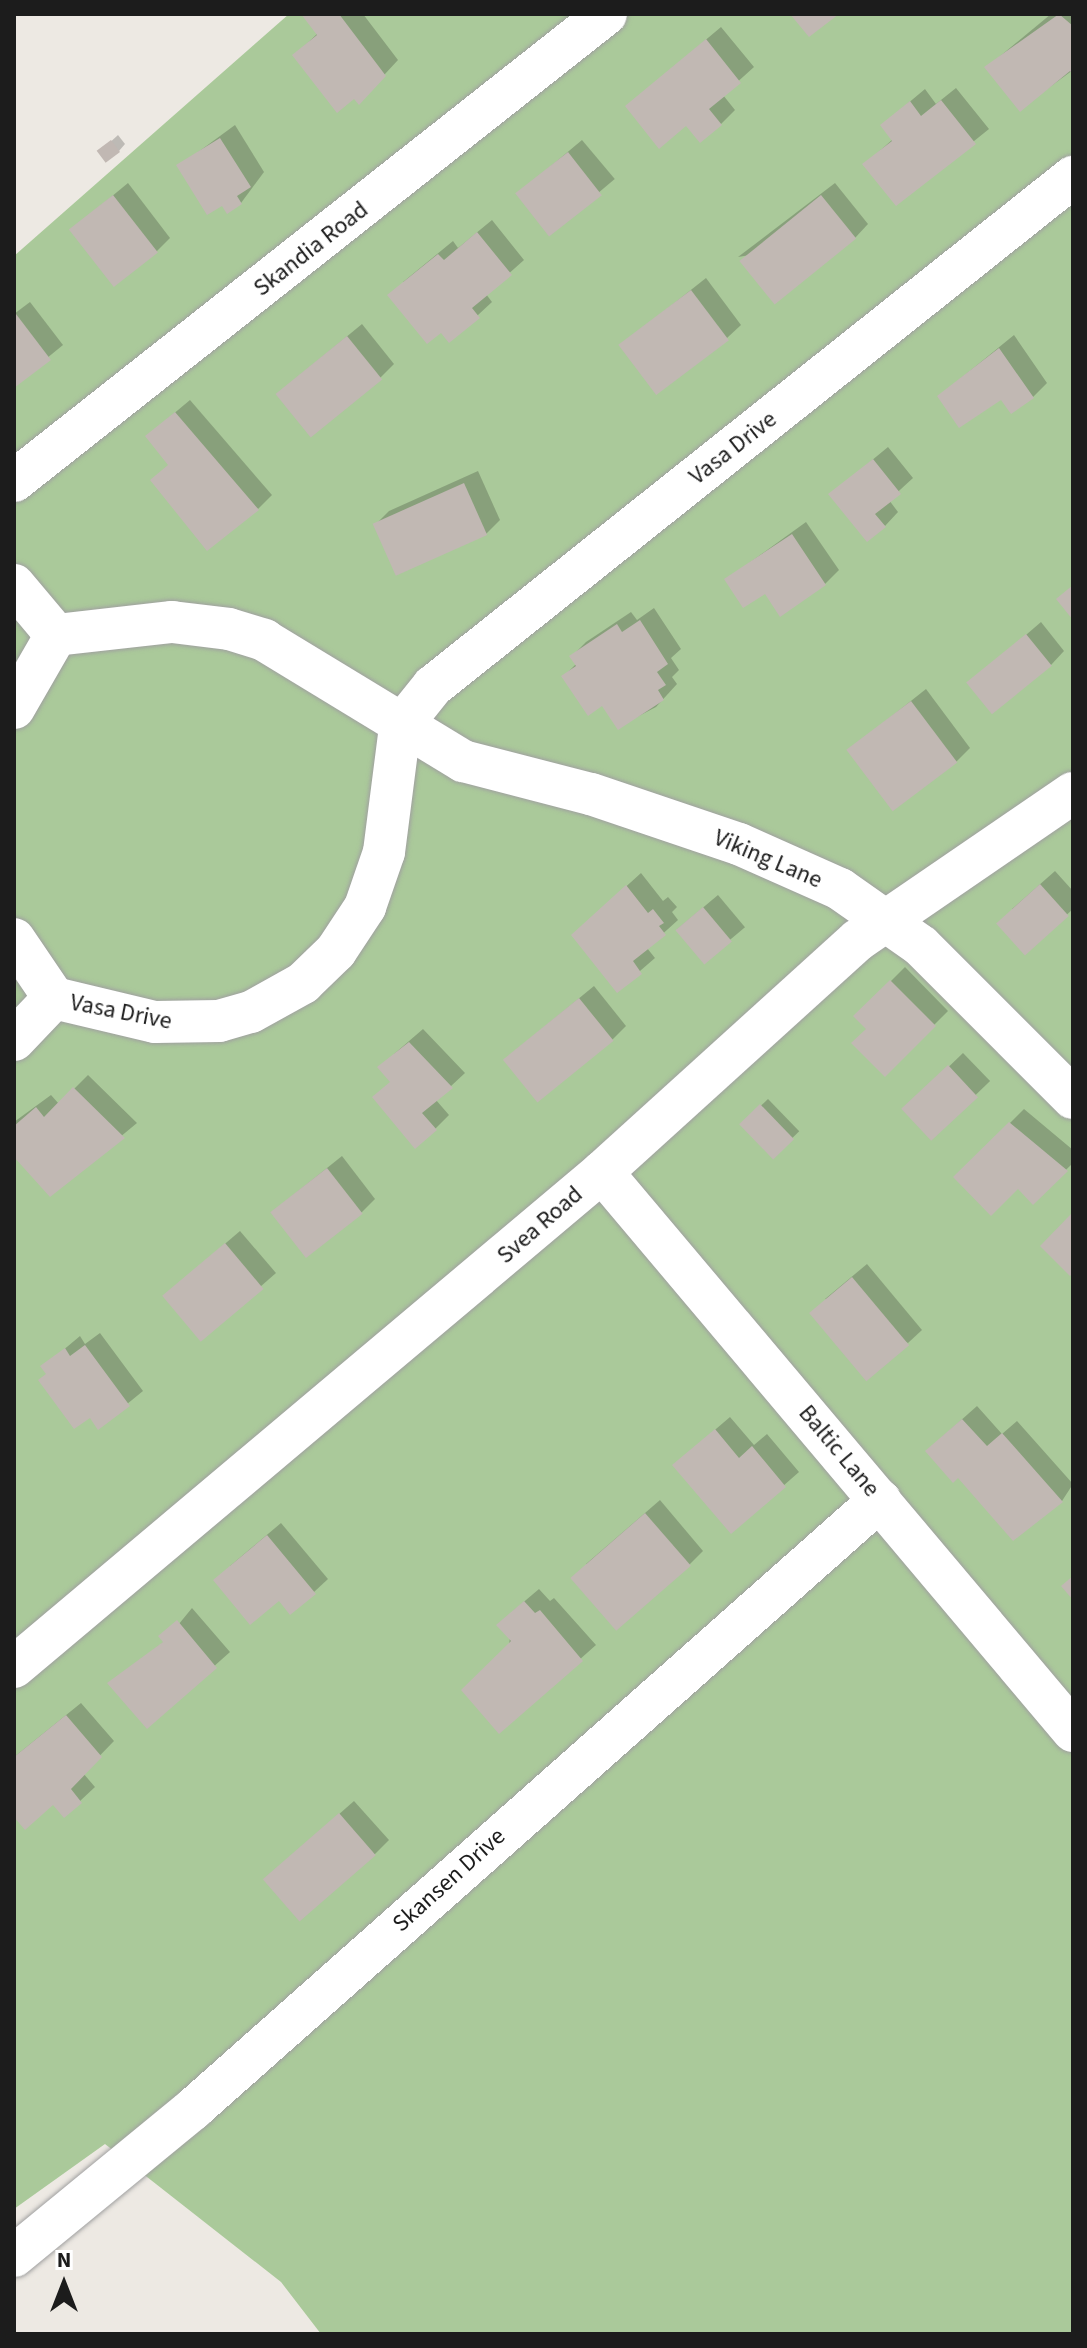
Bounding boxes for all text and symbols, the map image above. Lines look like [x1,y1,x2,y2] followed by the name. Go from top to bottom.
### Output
[248,195,374,303] street label: Skandia Road
[684,405,782,491] street label: Vasa Drive
[710,823,826,895] street label: Viking Lane
[68,988,174,1036] street label: Vasa Drive
[491,1180,589,1270] street label: Svea Road
[792,1399,886,1503] street label: Baltic Lane
[387,1822,511,1938] street label: Skansen Drive
[24,2244,104,2324] north arrow
[57,2244,71,2276] text: N

